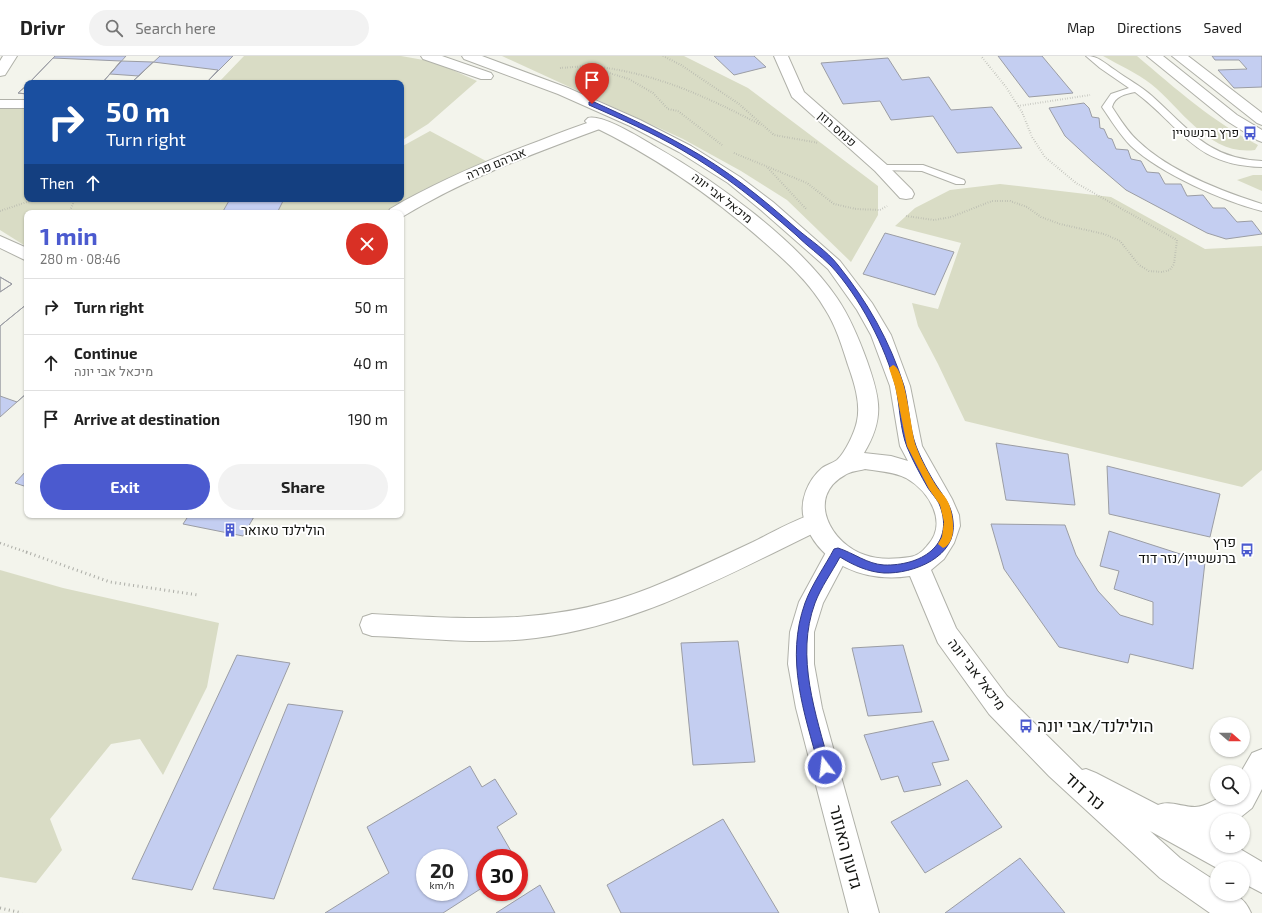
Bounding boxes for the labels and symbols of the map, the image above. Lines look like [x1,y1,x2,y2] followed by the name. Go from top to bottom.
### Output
[575,63,609,104] pin
[816,107,860,149] street label: פנחס רוזן
[1172,125,1239,139] place label: פרץ ברנשטיין
[1242,125,1258,141] bus stop icon: פרץ ברנשטיין
[464,144,528,182] street label: אברהם פררה
[690,169,756,225] street label: מיכאל אבי יונה
[241,521,325,538] place label: הולילנד טאואר
[222,522,238,538] building icon: הולילנד טאואר
[1138,533,1237,566] place label: פרץ ברנשטיין/נזר דוד
[1239,542,1255,558] bus stop icon: פרץ ברנשטיין/נזר דוד
[945,635,1010,713] street label: מיכאל אבי יונה
[1037,715,1154,735] place label: הולילנד/אבי יונה
[1210,717,1250,757] north arrow
[1018,718,1034,734] bus stop icon: הולילנד/אבי יונה
[804,746,846,788] position arrow
[1062,767,1110,813] street label: נזר דוד
[826,803,868,891] street label: גדעון האוזנר
[476,849,528,901] speed limit sign: 30

